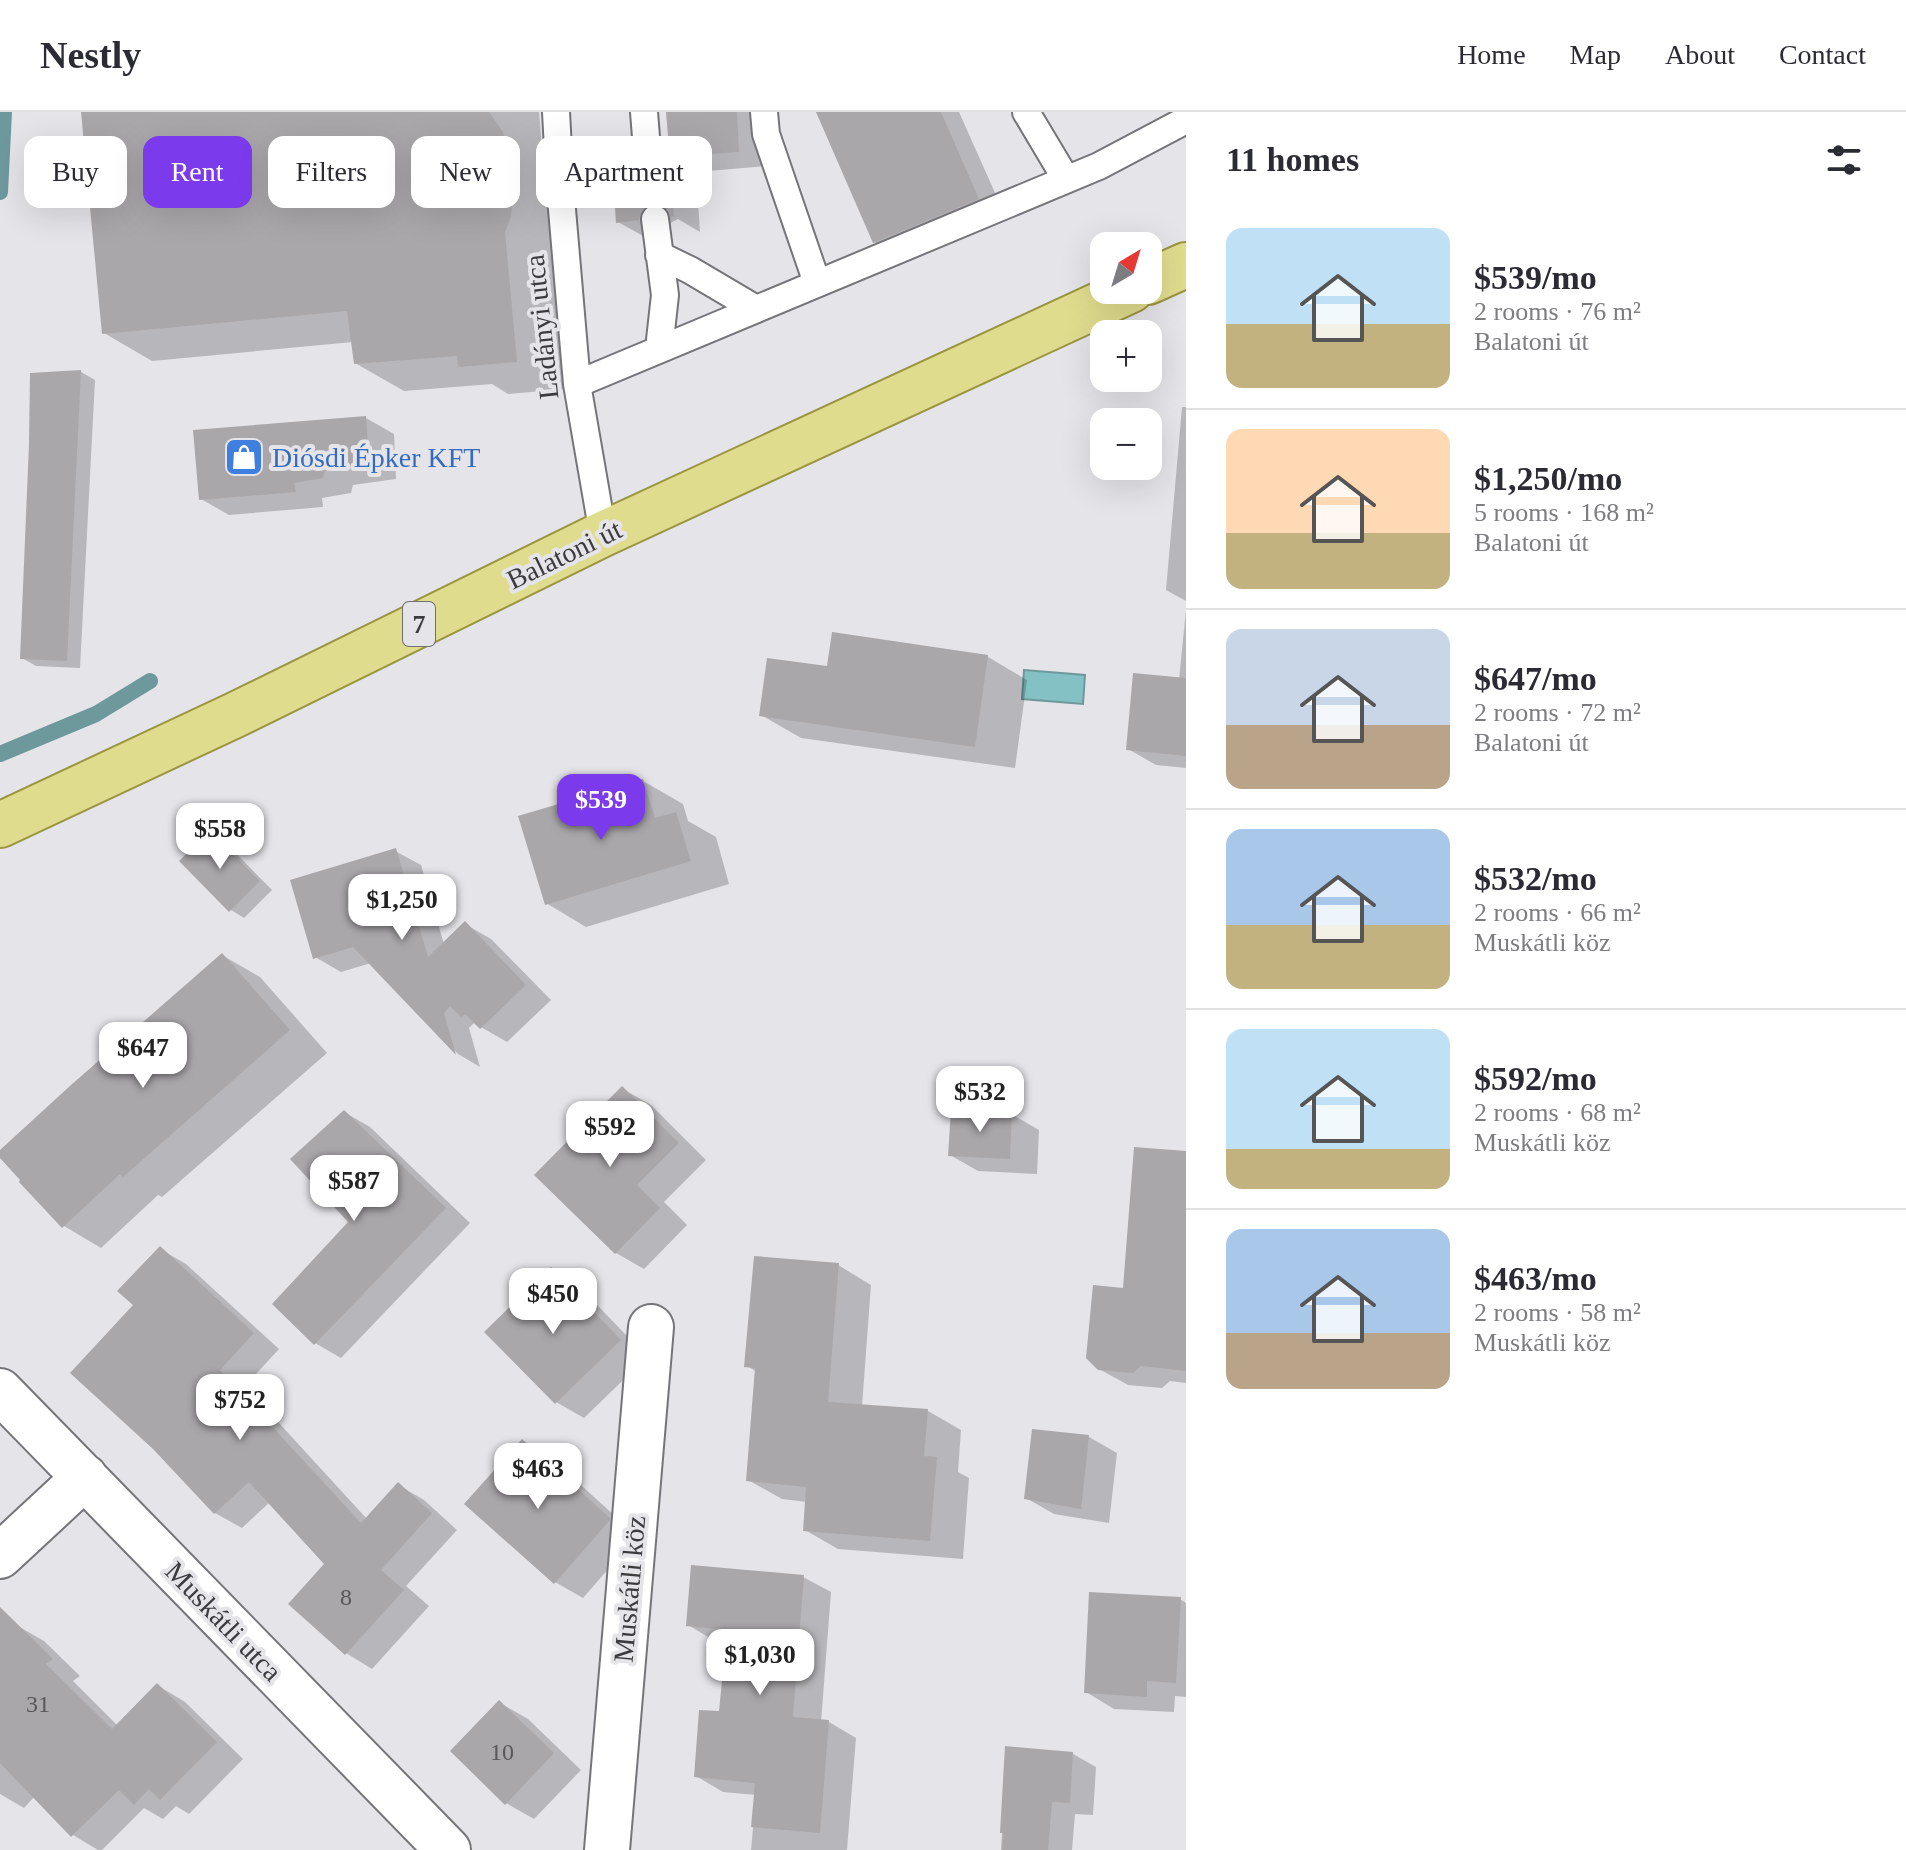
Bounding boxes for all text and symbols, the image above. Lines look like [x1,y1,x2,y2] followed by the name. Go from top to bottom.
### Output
[40,34,141,76] text: Nestly
[1457,39,1526,70] text: Home
[1570,39,1621,70] text: Map
[1665,39,1735,70] text: About
[1779,39,1866,70] text: Contact
[24,136,127,208] chip: Buy
[143,136,252,208] chip: Rent
[268,136,395,208] chip: Filters
[411,136,520,208] chip: New
[536,136,712,208] chip: Apartment
[1822,138,1866,182] icon: filters
[1226,141,1359,178] text: 11 homes
[1090,232,1162,304] north arrow
[1090,232,1162,480] map controls
[518,252,565,401] street label: Ladányi utca
[1474,259,1597,296] text: $539/mo
[1290,260,1386,356] icon: home
[1474,297,1641,326] text: 2 rooms · 76 m²
[1090,320,1162,392] button: +
[1474,327,1589,356] text: Balatoni út
[1090,408,1162,480] button: −
[223,436,265,478] shop icon: Diósdi Épker KFT
[272,442,480,473] place label: Diósdi Épker KFT
[1474,460,1622,497] text: $1,250/mo
[1290,461,1386,557] icon: home
[1474,498,1654,527] text: 5 rooms · 168 m²
[502,513,627,595] street label: Balatoni út
[1474,528,1589,557] text: Balatoni út
[403,602,435,646] road number: 7
[1474,660,1597,697] text: $647/mo
[1290,661,1386,757] icon: home
[1474,698,1641,727] text: 2 rooms · 72 m²
[1474,728,1589,757] text: Balatoni út
[554,774,648,842] pin: $539
[575,785,627,814] text: $539
[173,803,267,871] pin: $558
[194,814,246,843] text: $558
[1474,860,1597,897] text: $532/mo
[1290,861,1386,957] icon: home
[337,874,467,942] pin: $1,250
[366,885,438,914] text: $1,250
[1474,898,1641,927] text: 2 rooms · 66 m²
[1474,928,1611,957] text: Muskátli köz
[96,1022,190,1090] pin: $647
[117,1033,169,1062] text: $647
[1474,1060,1597,1097] text: $592/mo
[1290,1061,1386,1157] icon: home
[933,1066,1027,1134] pin: $532
[954,1077,1006,1106] text: $532
[1474,1098,1641,1127] text: 2 rooms · 68 m²
[563,1101,657,1169] pin: $592
[584,1112,636,1141] text: $592
[1474,1128,1611,1157] text: Muskátli köz
[307,1155,401,1223] pin: $587
[328,1166,380,1195] text: $587
[1474,1260,1597,1297] text: $463/mo
[1290,1261,1386,1357] icon: home
[506,1268,600,1336] pin: $450
[527,1279,579,1308] text: $450
[1474,1298,1641,1327] text: 2 rooms · 58 m²
[1474,1328,1611,1357] text: Muskátli köz
[193,1374,287,1442] pin: $752
[214,1385,266,1414] text: $752
[491,1443,585,1511] pin: $463
[512,1454,564,1483] text: $463
[608,1514,651,1664] street label: Muskátli köz
[159,1555,288,1688] street label: Muskátli utca
[340,1584,352,1610] house number: 8
[695,1629,825,1697] pin: $1,030
[724,1640,796,1669] text: $1,030
[26,1691,50,1717] house number: 31
[490,1739,514,1765] house number: 10

